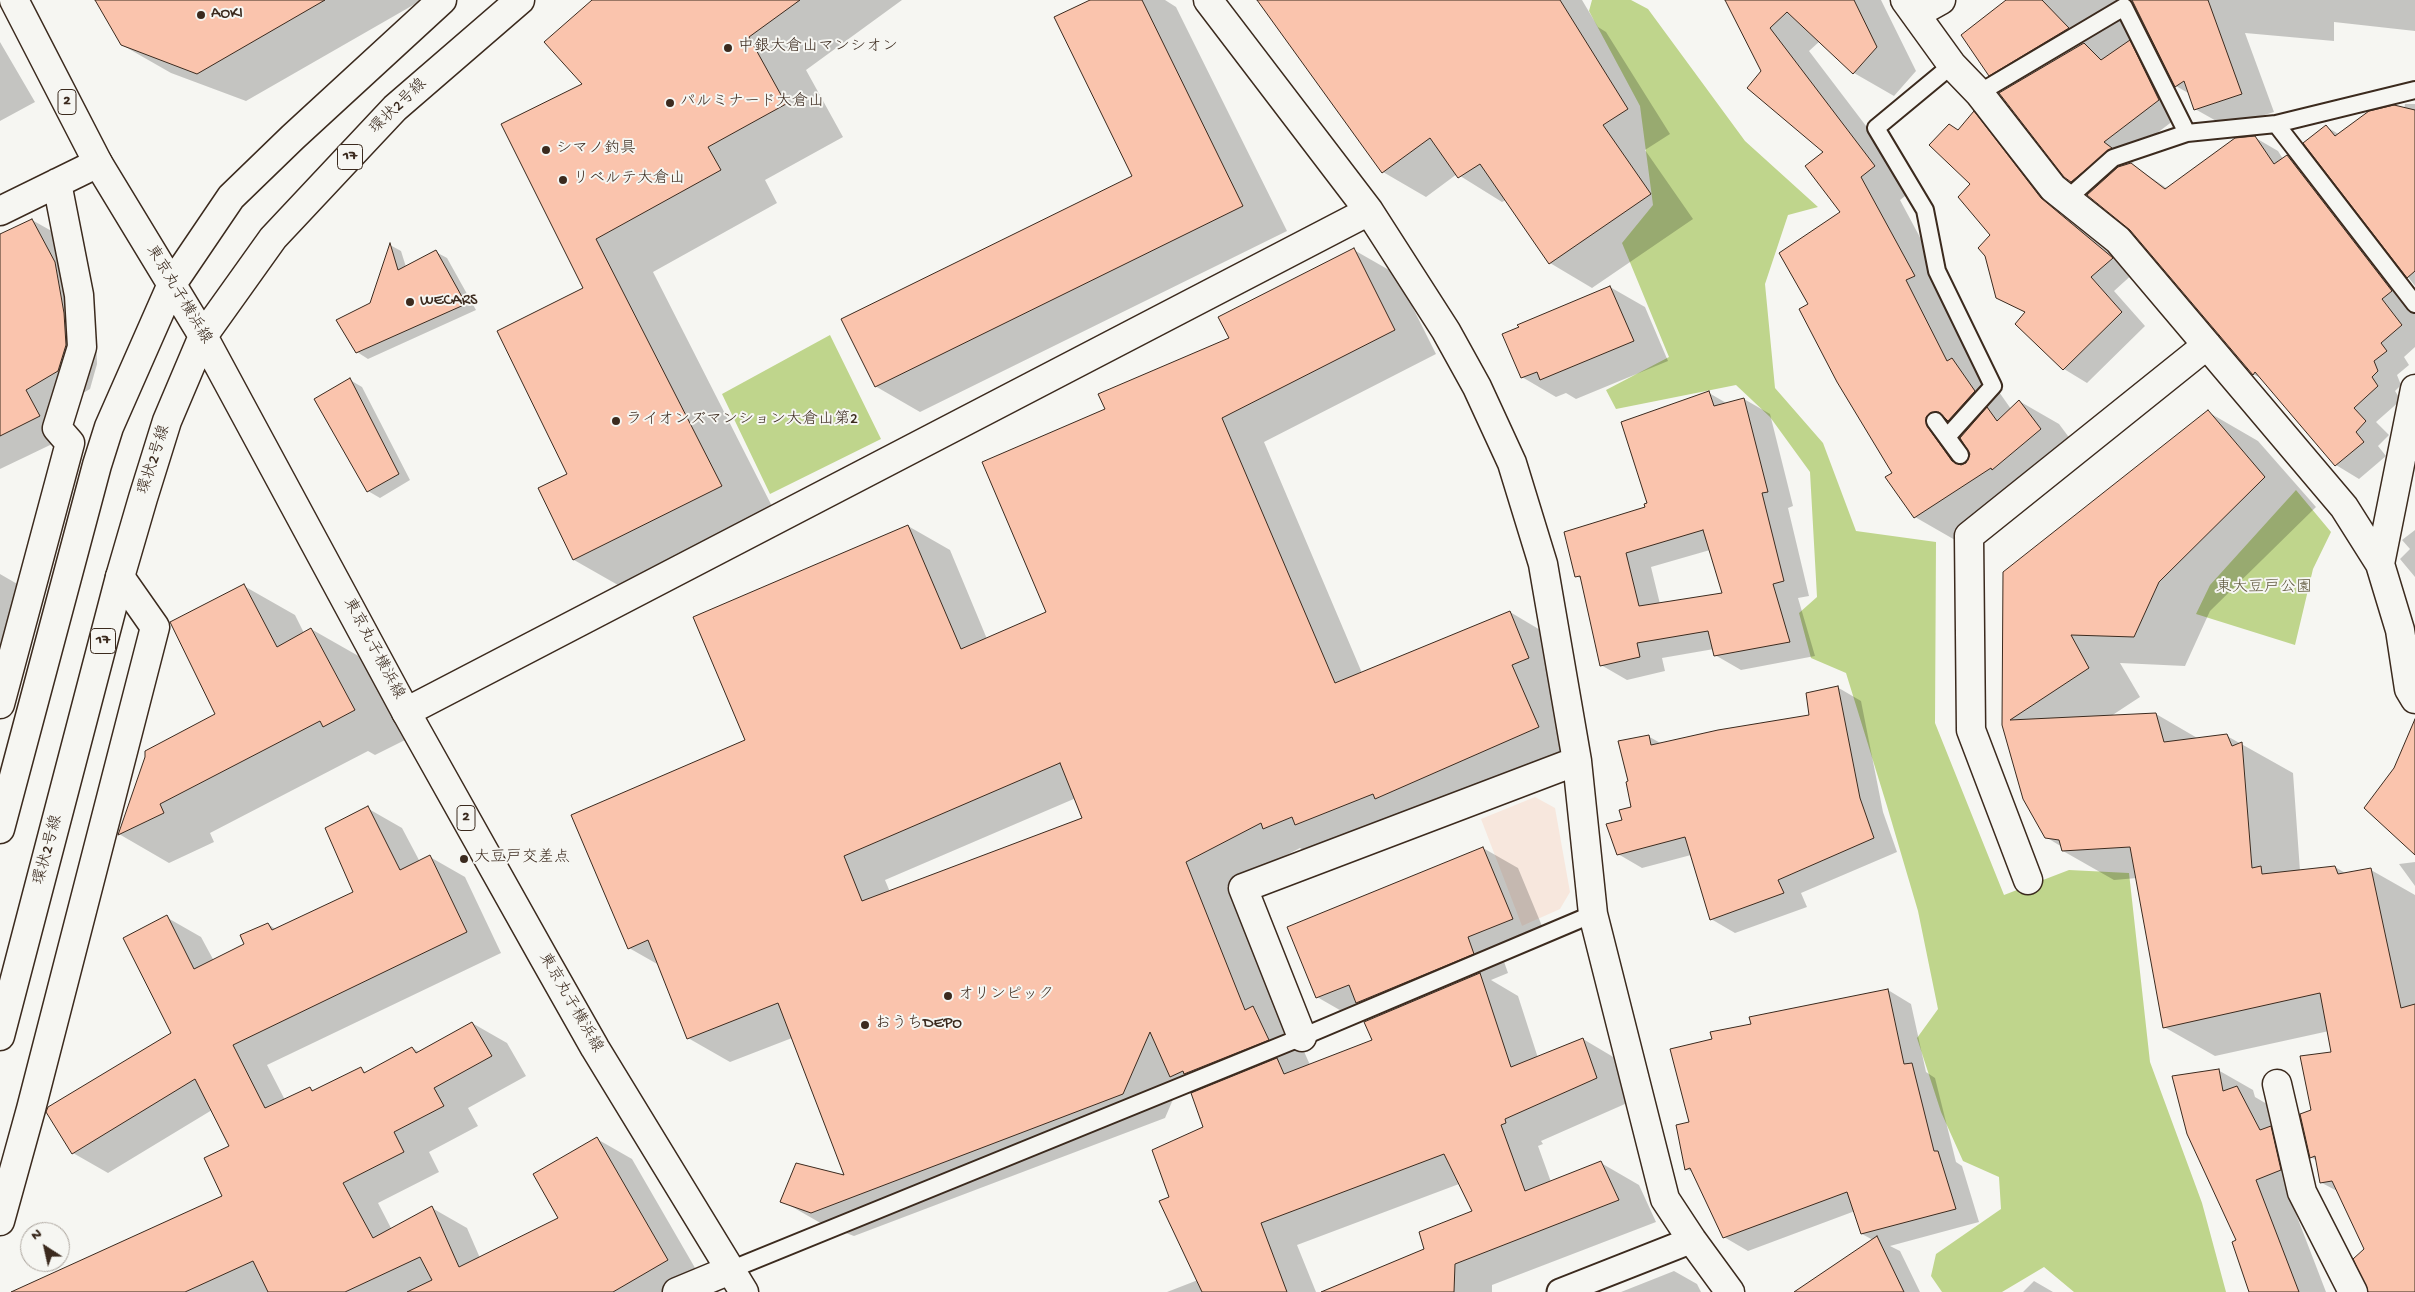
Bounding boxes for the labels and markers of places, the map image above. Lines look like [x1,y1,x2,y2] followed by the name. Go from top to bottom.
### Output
[211,5,243,25] place label: AOKI
[195,9,207,21] marker: AOKI
[738,38,898,58] place label: 中銀大倉山マンシオン
[722,42,734,54] marker: 中銀大倉山マンシオン
[680,93,824,113] place label: パルミナード大倉山
[664,97,676,109] marker: パルミナード大倉山
[556,140,636,160] place label: シマノ釣具
[540,144,552,156] marker: シマノ釣具
[573,170,685,190] place label: リベルテ大倉山
[557,174,569,186] marker: リベルテ大倉山
[420,292,477,312] place label: WECARS
[404,296,416,308] marker: WECARS
[626,411,858,431] place label: ライオンズマンション大倉山第2
[610,415,622,427] marker: ライオンズマンション大倉山第2
[474,849,570,869] place label: 大豆戸交差点
[458,853,470,865] marker: 大豆戸交差点
[958,986,1054,1006] place label: オリンピック
[942,990,954,1002] marker: オリンピック
[875,1015,962,1035] place label: おうちDEPO
[859,1019,871,1031] marker: おうちDEPO

